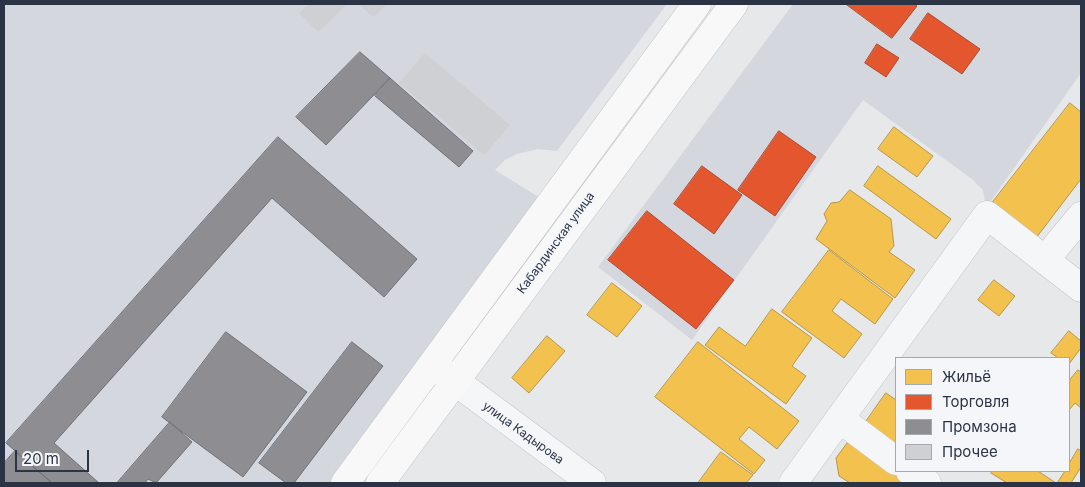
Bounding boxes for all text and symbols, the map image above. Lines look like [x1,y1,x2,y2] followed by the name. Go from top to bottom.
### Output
[514,189,598,297] street label: Кабардинская улица
[895,357,1070,472] legend
[942,367,991,386] text: Жильё
[942,392,1009,411] text: Торговля
[480,399,566,467] street label: улица Кадырова
[942,417,1017,436] text: Промзона
[18,440,91,472] scale bar
[942,442,998,461] text: Прочее
[23,449,59,468] text: 20 m

